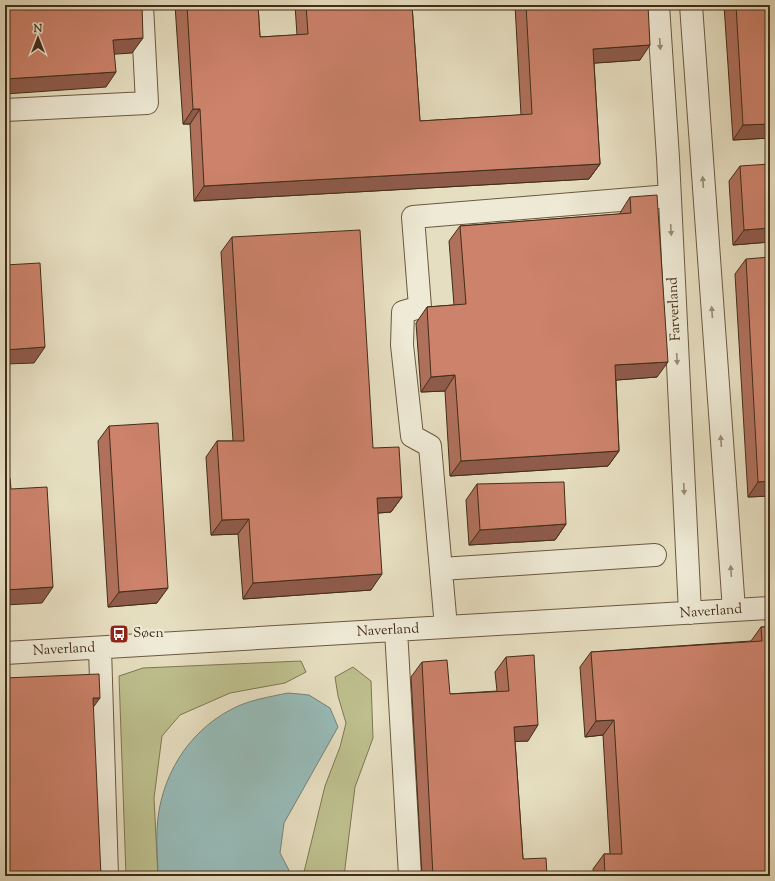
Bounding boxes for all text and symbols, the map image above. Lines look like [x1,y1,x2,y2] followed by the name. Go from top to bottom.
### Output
[18,18,58,58] north arrow
[33,21,43,37] text: N
[657,38,664,50] one-way arrow
[700,176,707,188] one-way arrow
[668,224,674,237] one-way arrow
[663,276,687,342] street label: Farverland
[709,306,716,318] one-way arrow
[674,353,681,365] one-way arrow
[718,435,725,447] one-way arrow
[680,483,687,495] one-way arrow
[727,565,734,577] one-way arrow
[679,600,743,624] street label: Naverland
[356,619,420,643] street label: Naverland
[108,623,130,645] bus stop icon: Søen
[133,624,164,644] place label: Søen
[32,638,96,662] street label: Naverland

